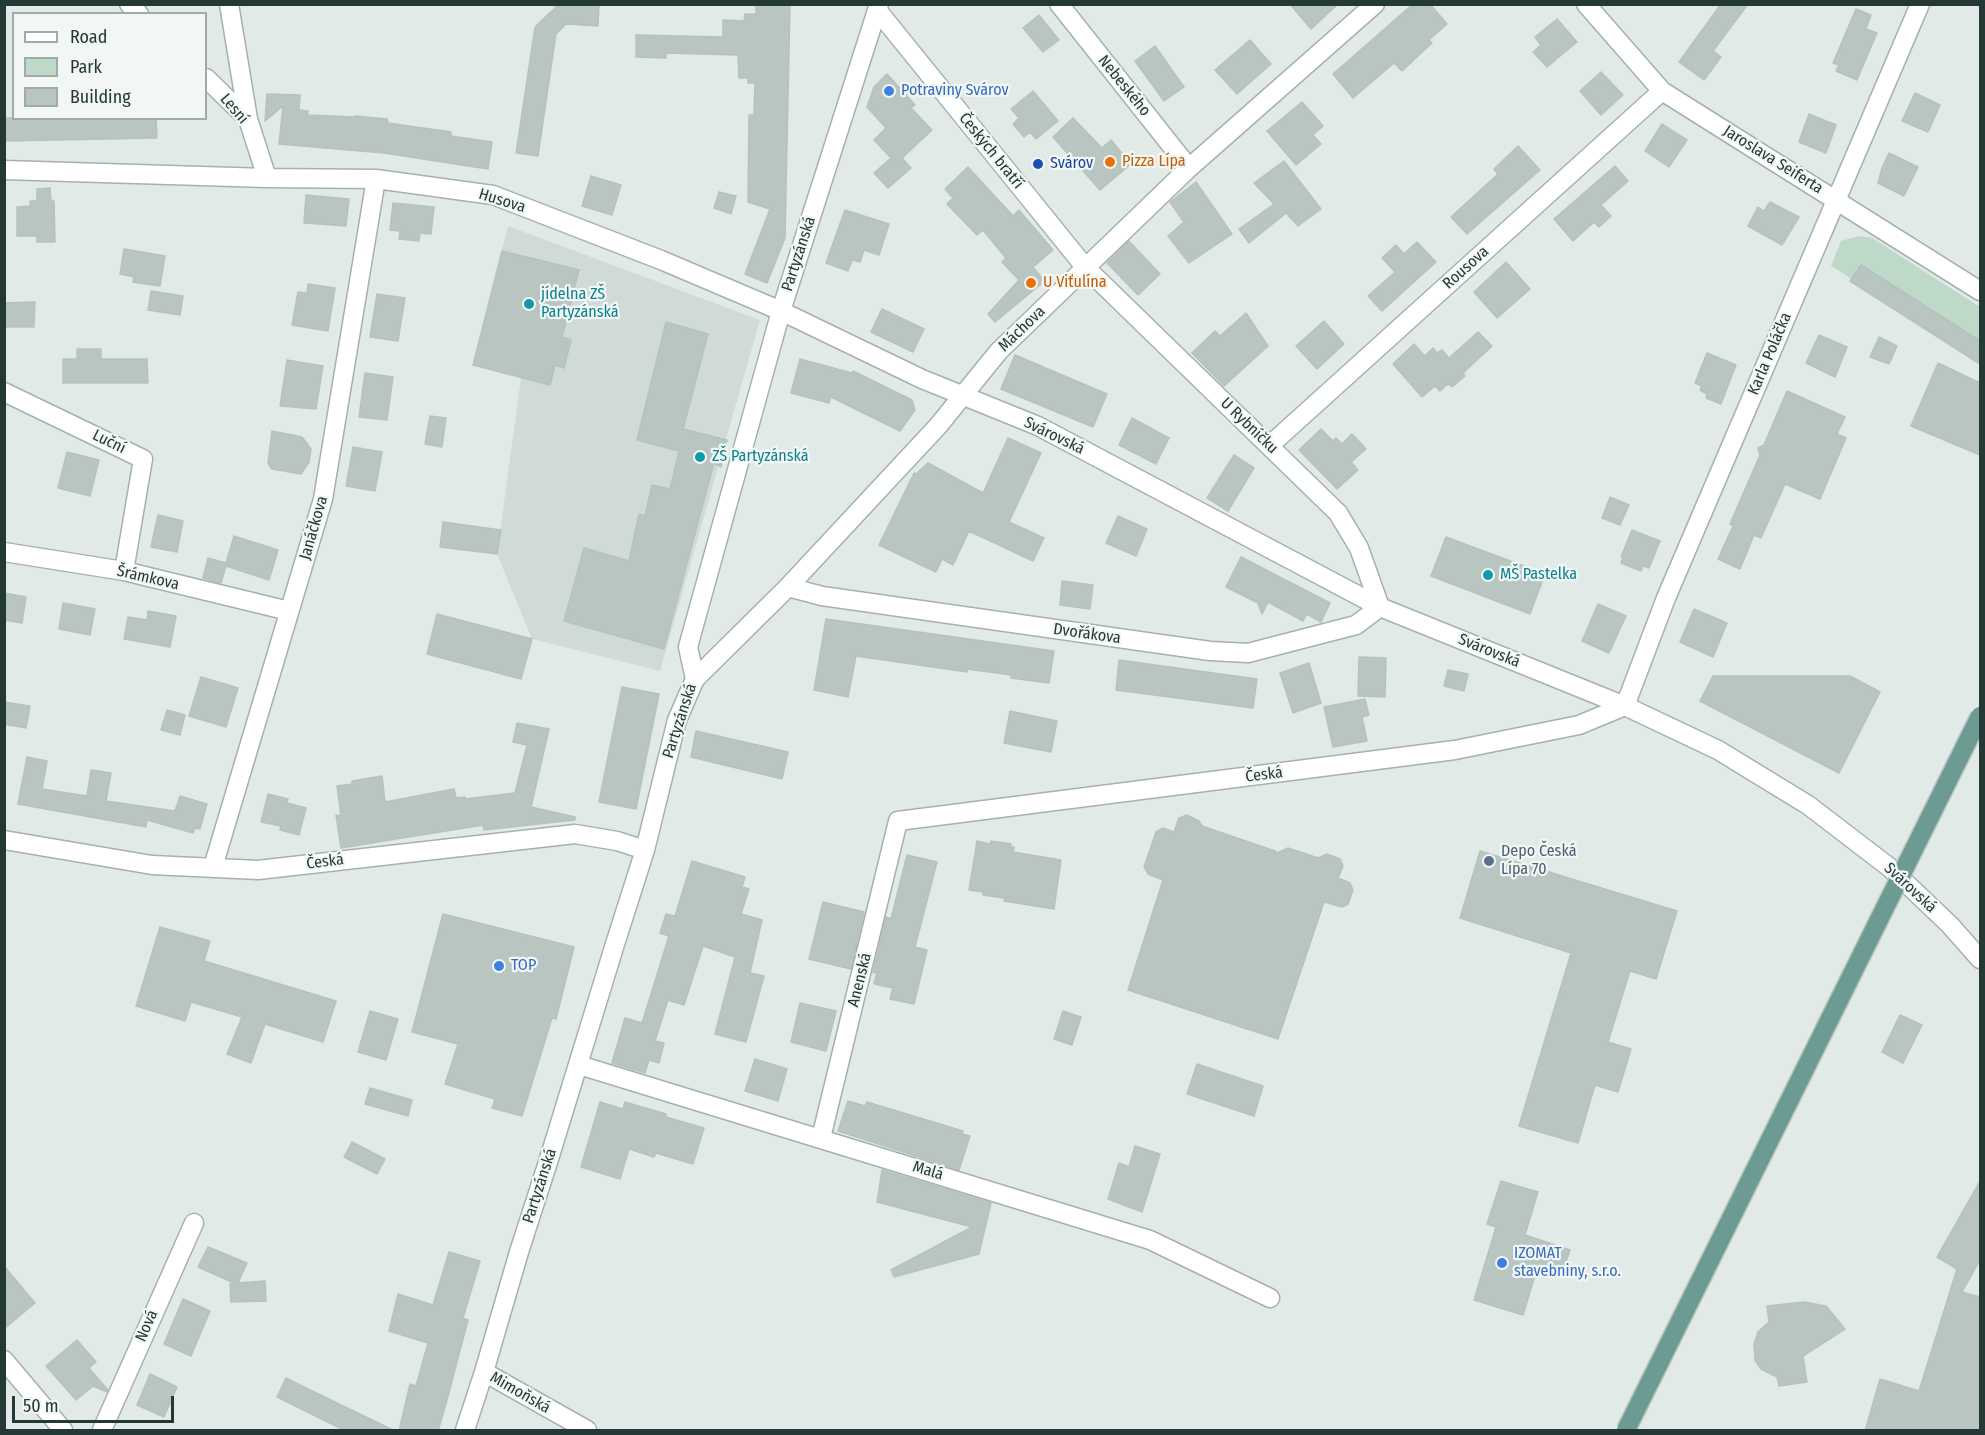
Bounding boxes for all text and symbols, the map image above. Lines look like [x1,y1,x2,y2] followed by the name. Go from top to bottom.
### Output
[12,12,207,120] legend
[70,26,107,48] text: Road
[1094,52,1154,120] street label: Nebeského
[70,56,102,78] text: Park
[901,81,1009,101] place label: Potraviny Svárov
[882,84,896,98] marker: Potraviny Svárov
[70,86,131,108] text: Building
[216,90,252,128] street label: Lesní
[954,109,1028,193] street label: Českých bratří
[1720,122,1826,198] street label: Jaroslava Seiferta
[1122,152,1186,172] place label: Pizza Lípa
[1050,154,1093,174] place label: Svárov
[1103,155,1117,169] marker: Pizza Lípa
[1031,157,1045,171] marker: Svárov
[476,185,528,217] street label: Husova
[778,214,820,294] street label: Partyzánská
[1439,242,1493,294] street label: Rousova
[1043,273,1106,293] place label: U Viťulína
[1024,276,1038,290] marker: U Viťulína
[541,285,619,323] place label: jídelna ZŠ Partyzánská
[522,297,536,311] marker: jídelna ZŠ Partyzánská
[995,302,1049,356] street label: Máchova
[1744,310,1796,398] street label: Karla Poláčka
[1216,394,1282,458] street label: U Rybníčku
[1021,413,1087,459] street label: Svárovská
[89,426,129,458] street label: Luční
[712,447,809,467] place label: ZŠ Partyzánská
[693,450,707,464] marker: ZŠ Partyzánská
[296,494,332,562] street label: Janáčkova
[115,561,181,595] street label: Šrámkova
[1500,565,1577,585] place label: MŠ Pastelka
[1481,568,1495,582] marker: MŠ Pastelka
[1052,620,1122,648] street label: Dvořákova
[1455,630,1523,672] street label: Svárovská
[659,681,701,761] street label: Partyzánská
[1244,763,1284,787] street label: Česká
[1501,842,1576,880] place label: Depo Česká Lípa 70
[305,850,345,874] street label: Česká
[1482,854,1496,868] marker: Depo Česká Lípa 70
[1880,859,1940,917] street label: Svárovská
[844,951,876,1009] street label: Anenská
[511,956,536,976] place label: TOP
[492,959,506,973] marker: TOP
[519,1146,561,1226] street label: Partyzánská
[910,1157,946,1185] street label: Malá
[1514,1244,1621,1282] place label: IZOMAT stavebniny, s.r.o.
[1495,1256,1509,1270] marker: IZOMAT stavebniny, s.r.o.
[132,1307,162,1345] street label: Nová
[486,1368,554,1418] street label: Mimoňská
[15,1384,177,1422] scale bar
[23,1395,59,1417] text: 50 m

